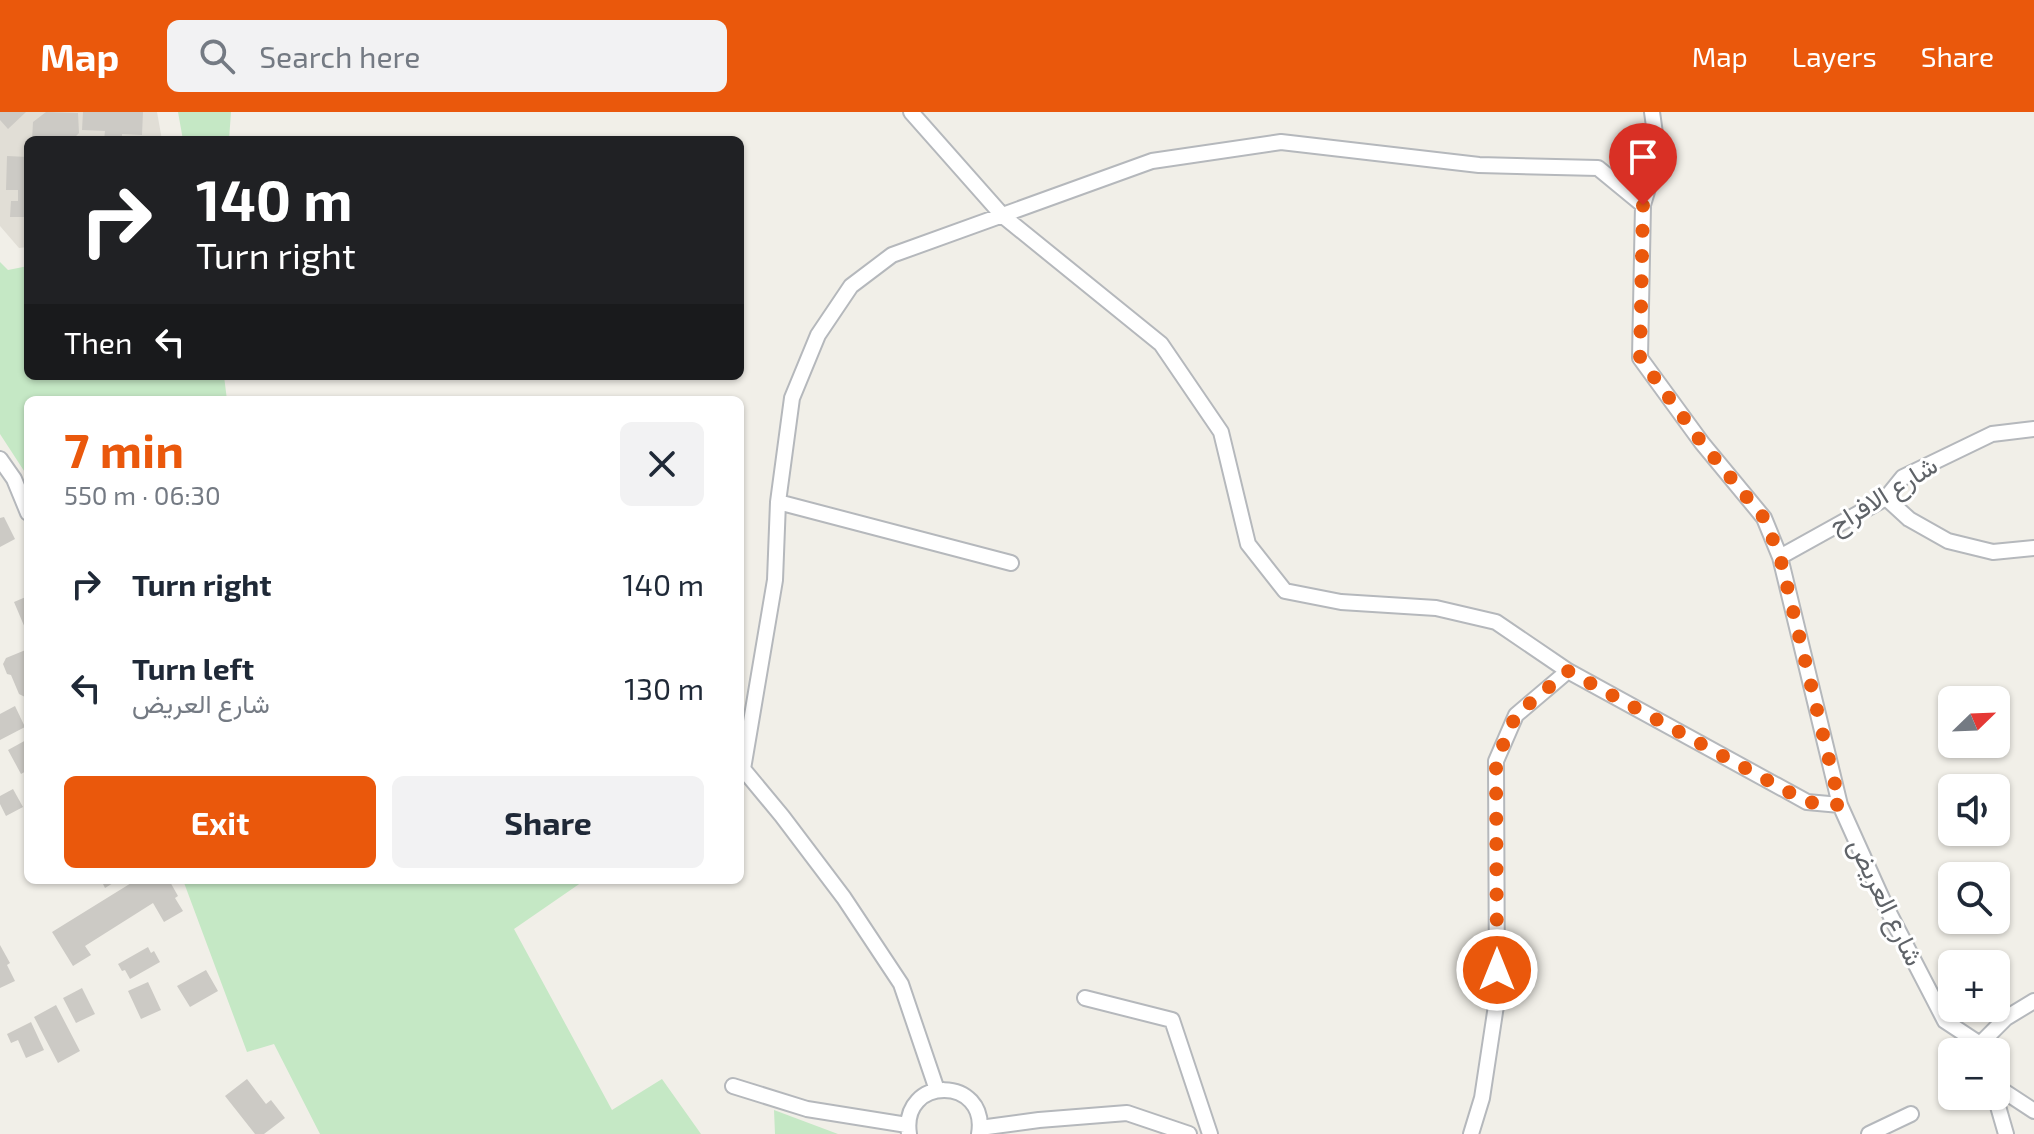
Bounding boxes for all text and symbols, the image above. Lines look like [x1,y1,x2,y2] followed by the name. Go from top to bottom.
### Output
[167,20,727,92] search box
[40,33,119,79] text: Map
[195,34,239,78] icon: search
[259,38,420,74] text: Search here
[1692,39,1748,73] text: Map
[1792,39,1877,73] text: Layers
[1921,39,1994,73] text: Share
[1609,123,1677,205] pin
[1621,135,1665,179] icon: arrive
[196,165,353,232] text: 140 m
[64,168,168,272] icon: right
[196,233,356,276] text: Turn right
[148,320,192,364] icon: left
[64,324,132,360] text: Then
[64,420,184,478] text: 7 min
[620,422,704,506] button: close
[1822,448,1944,543] street label: شارع الافراح
[64,479,221,510] text: 550 m · 06:30
[64,562,108,606] icon: right
[132,566,272,602] text: Turn right
[623,566,704,602] text: 140 m
[132,650,254,686] text: Turn left
[64,666,108,710] icon: left
[624,670,704,706] text: 130 m
[1938,686,2010,758] north arrow
[1938,686,2010,1110] map controls
[132,687,270,718] text: شارع العريض
[1938,774,2010,846] button: sound
[64,776,376,868] button: Exit
[392,776,704,868] button: Share
[1840,833,1931,972] street label: شارع العريض
[1938,862,2010,934] button: search
[1455,928,1539,1012] position arrow
[1938,950,2010,1022] button: +
[1938,1038,2010,1110] button: −

